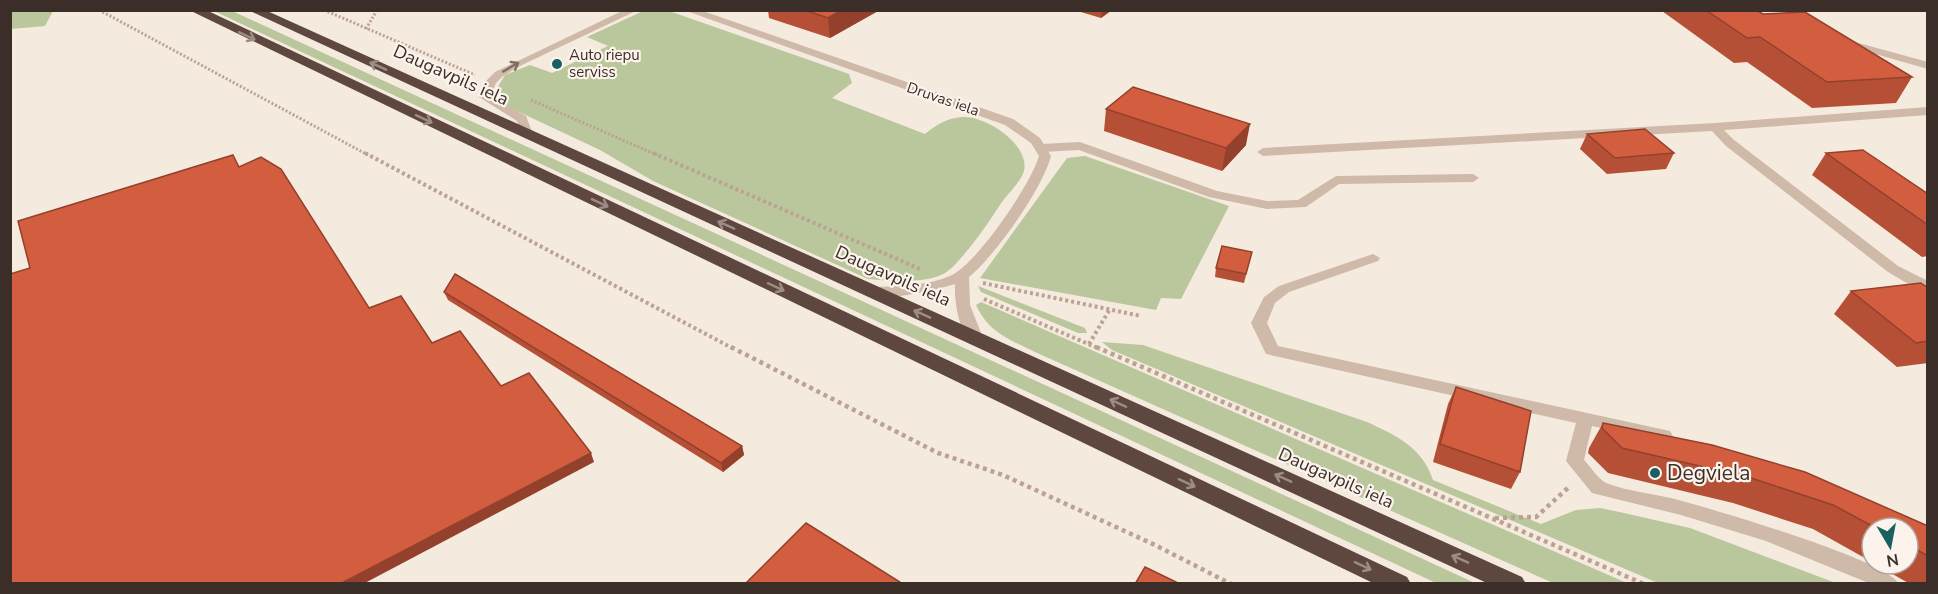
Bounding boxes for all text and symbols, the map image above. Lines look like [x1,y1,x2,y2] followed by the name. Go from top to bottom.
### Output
[238,30,256,42] one-way arrow
[389,39,513,111] street label: Daugavpils iela
[569,45,640,82] place label: Auto riepu serviss
[550,57,564,71] marker: Auto riepu serviss
[369,60,387,72] one-way arrow
[502,61,519,73] one-way arrow
[904,77,982,121] street label: Druvas iela
[414,114,432,126] one-way arrow
[590,198,608,210] one-way arrow
[717,218,735,230] one-way arrow
[831,240,955,312] street label: Daugavpils iela
[766,281,784,293] one-way arrow
[914,308,932,319] one-way arrow
[1109,397,1127,409] one-way arrow
[1274,442,1398,514] street label: Daugavpils iela
[1667,459,1750,487] place label: Degviela
[1648,466,1662,480] marker: Degviela
[1274,472,1292,484] one-way arrow
[1178,477,1196,489] one-way arrow
[1860,516,1920,576] north arrow
[1885,548,1900,572] text: N
[1452,553,1470,565] one-way arrow
[1354,561,1372,573] one-way arrow

